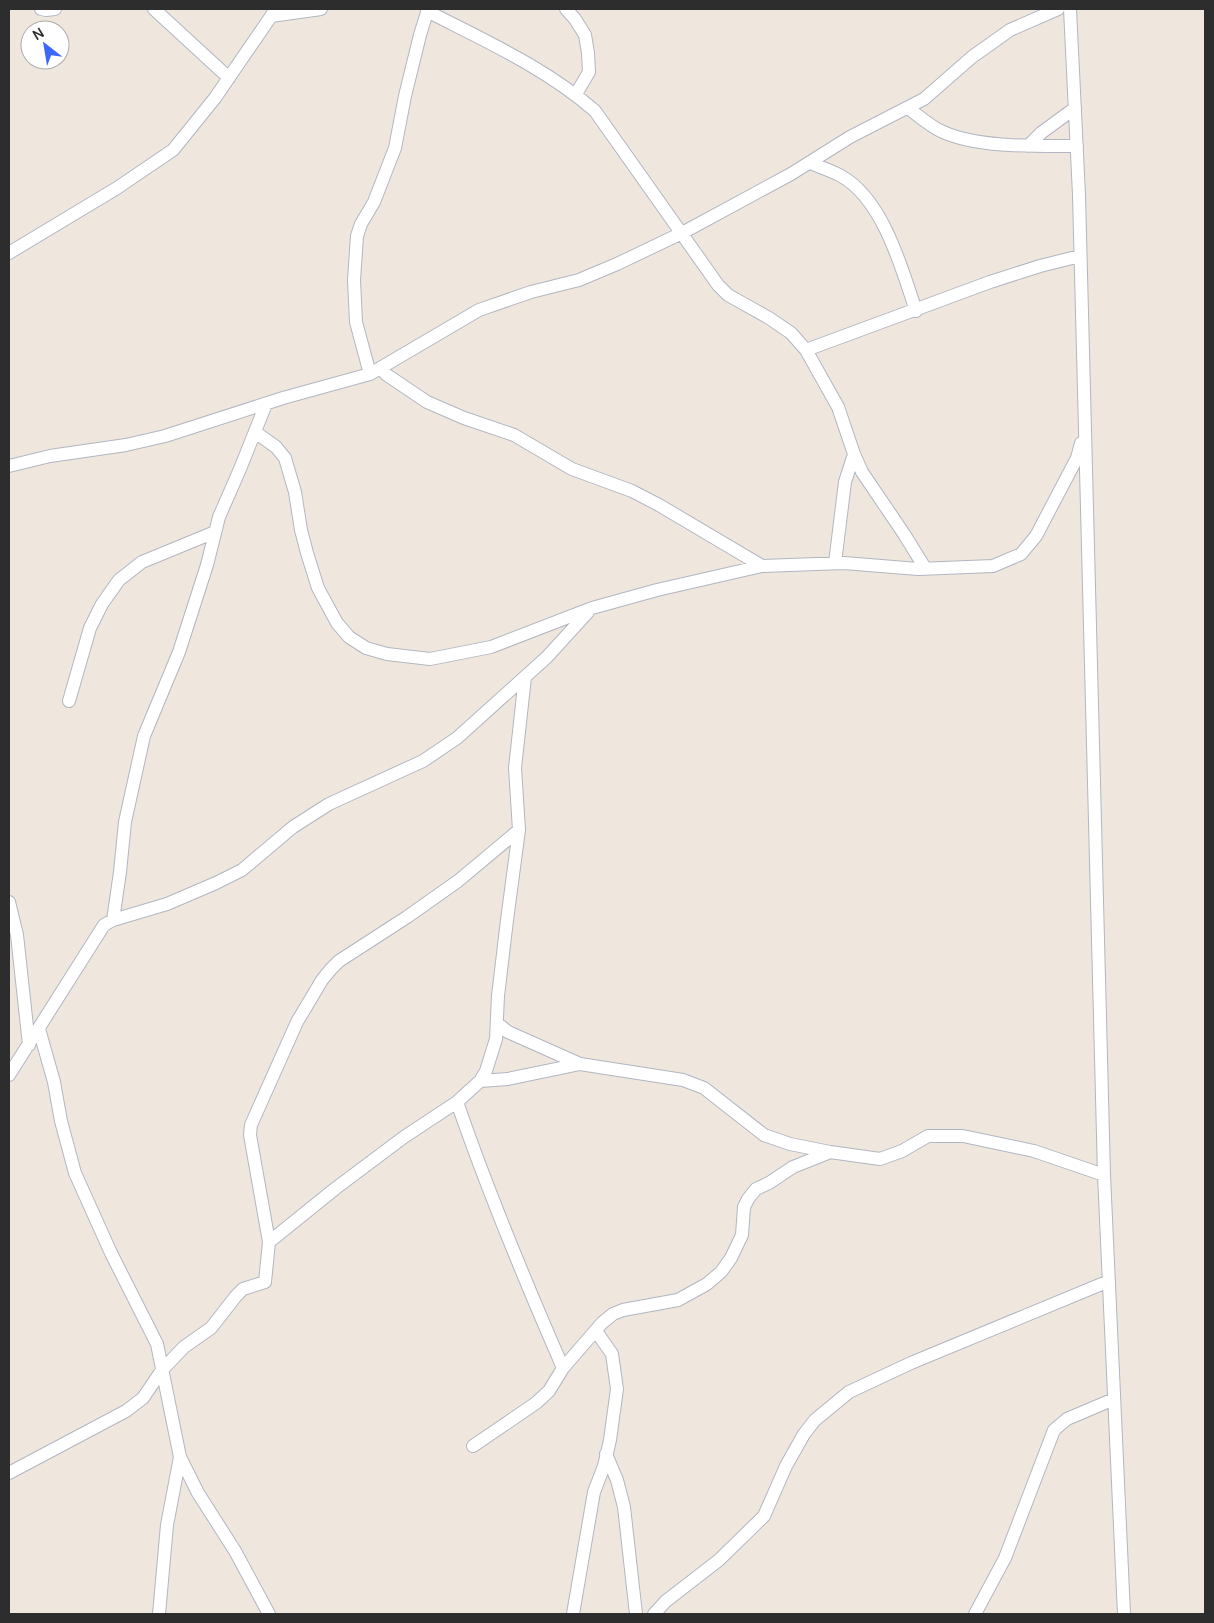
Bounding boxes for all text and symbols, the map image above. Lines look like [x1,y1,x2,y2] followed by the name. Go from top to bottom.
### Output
[20,20,70,70] north arrow
[29,23,47,44] text: N

